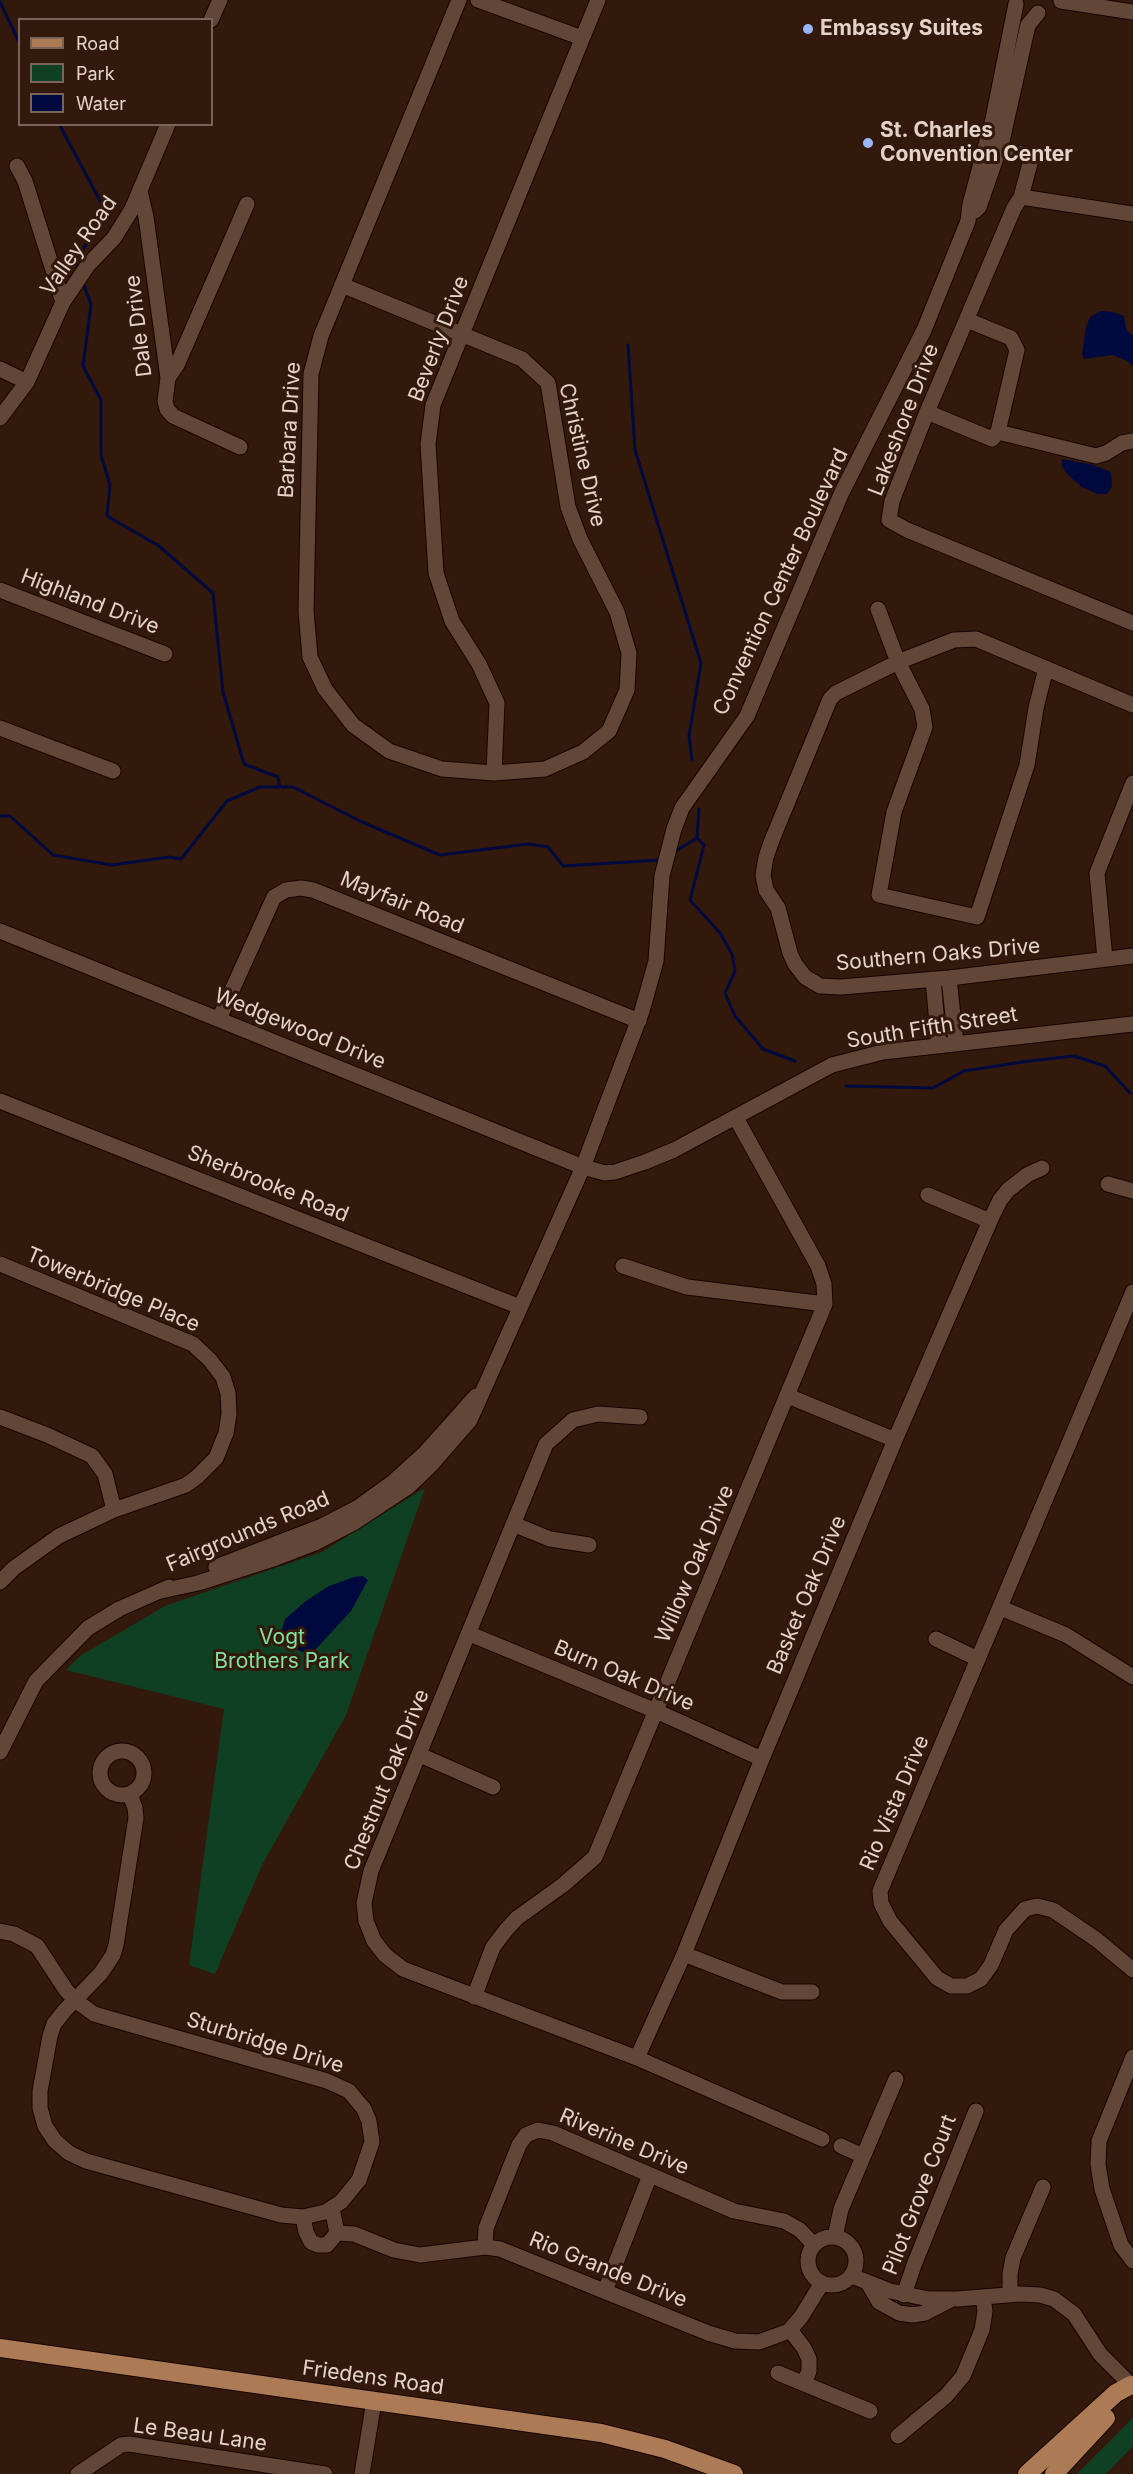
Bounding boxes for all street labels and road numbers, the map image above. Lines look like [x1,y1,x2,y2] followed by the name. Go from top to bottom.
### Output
[36,191,122,301] street label: Valley Road
[404,273,474,405] street label: Beverly Drive
[120,274,158,378] street label: Dale Drive
[863,340,945,500] street label: Lakeshore Drive
[274,361,306,499] street label: Barbara Drive
[553,381,611,529] street label: Christine Drive
[708,445,854,719] street label: Convention Center Boulevard
[17,564,163,640] street label: Highland Drive
[336,867,468,939] street label: Mayfair Road
[835,934,1041,976] street label: Southern Oaks Drive
[211,983,389,1075] street label: Wedgewood Drive
[845,1002,1019,1054] street label: South Fifth Street
[184,1140,352,1228] street label: Sherbrooke Road
[22,1242,204,1338] street label: Towerbridge Place
[650,1481,740,1647] street label: Willow Oak Drive
[163,1486,333,1578] street label: Fairgrounds Road
[762,1512,852,1678] street label: Basket Oak Drive
[550,1635,698,1717] street label: Burn Oak Drive
[339,1686,435,1874] street label: Chestnut Oak Drive
[855,1732,935,1874] street label: Rio Vista Drive
[183,2007,347,2079] street label: Sturbridge Drive
[555,2103,693,2181] street label: Riverine Drive
[878,2111,962,2279] street label: Pilot Grove Court
[525,2227,691,2313] street label: Rio Grande Drive
[301,2356,445,2400] street label: Friedens Road
[132,2413,268,2457] street label: Le Beau Lane

